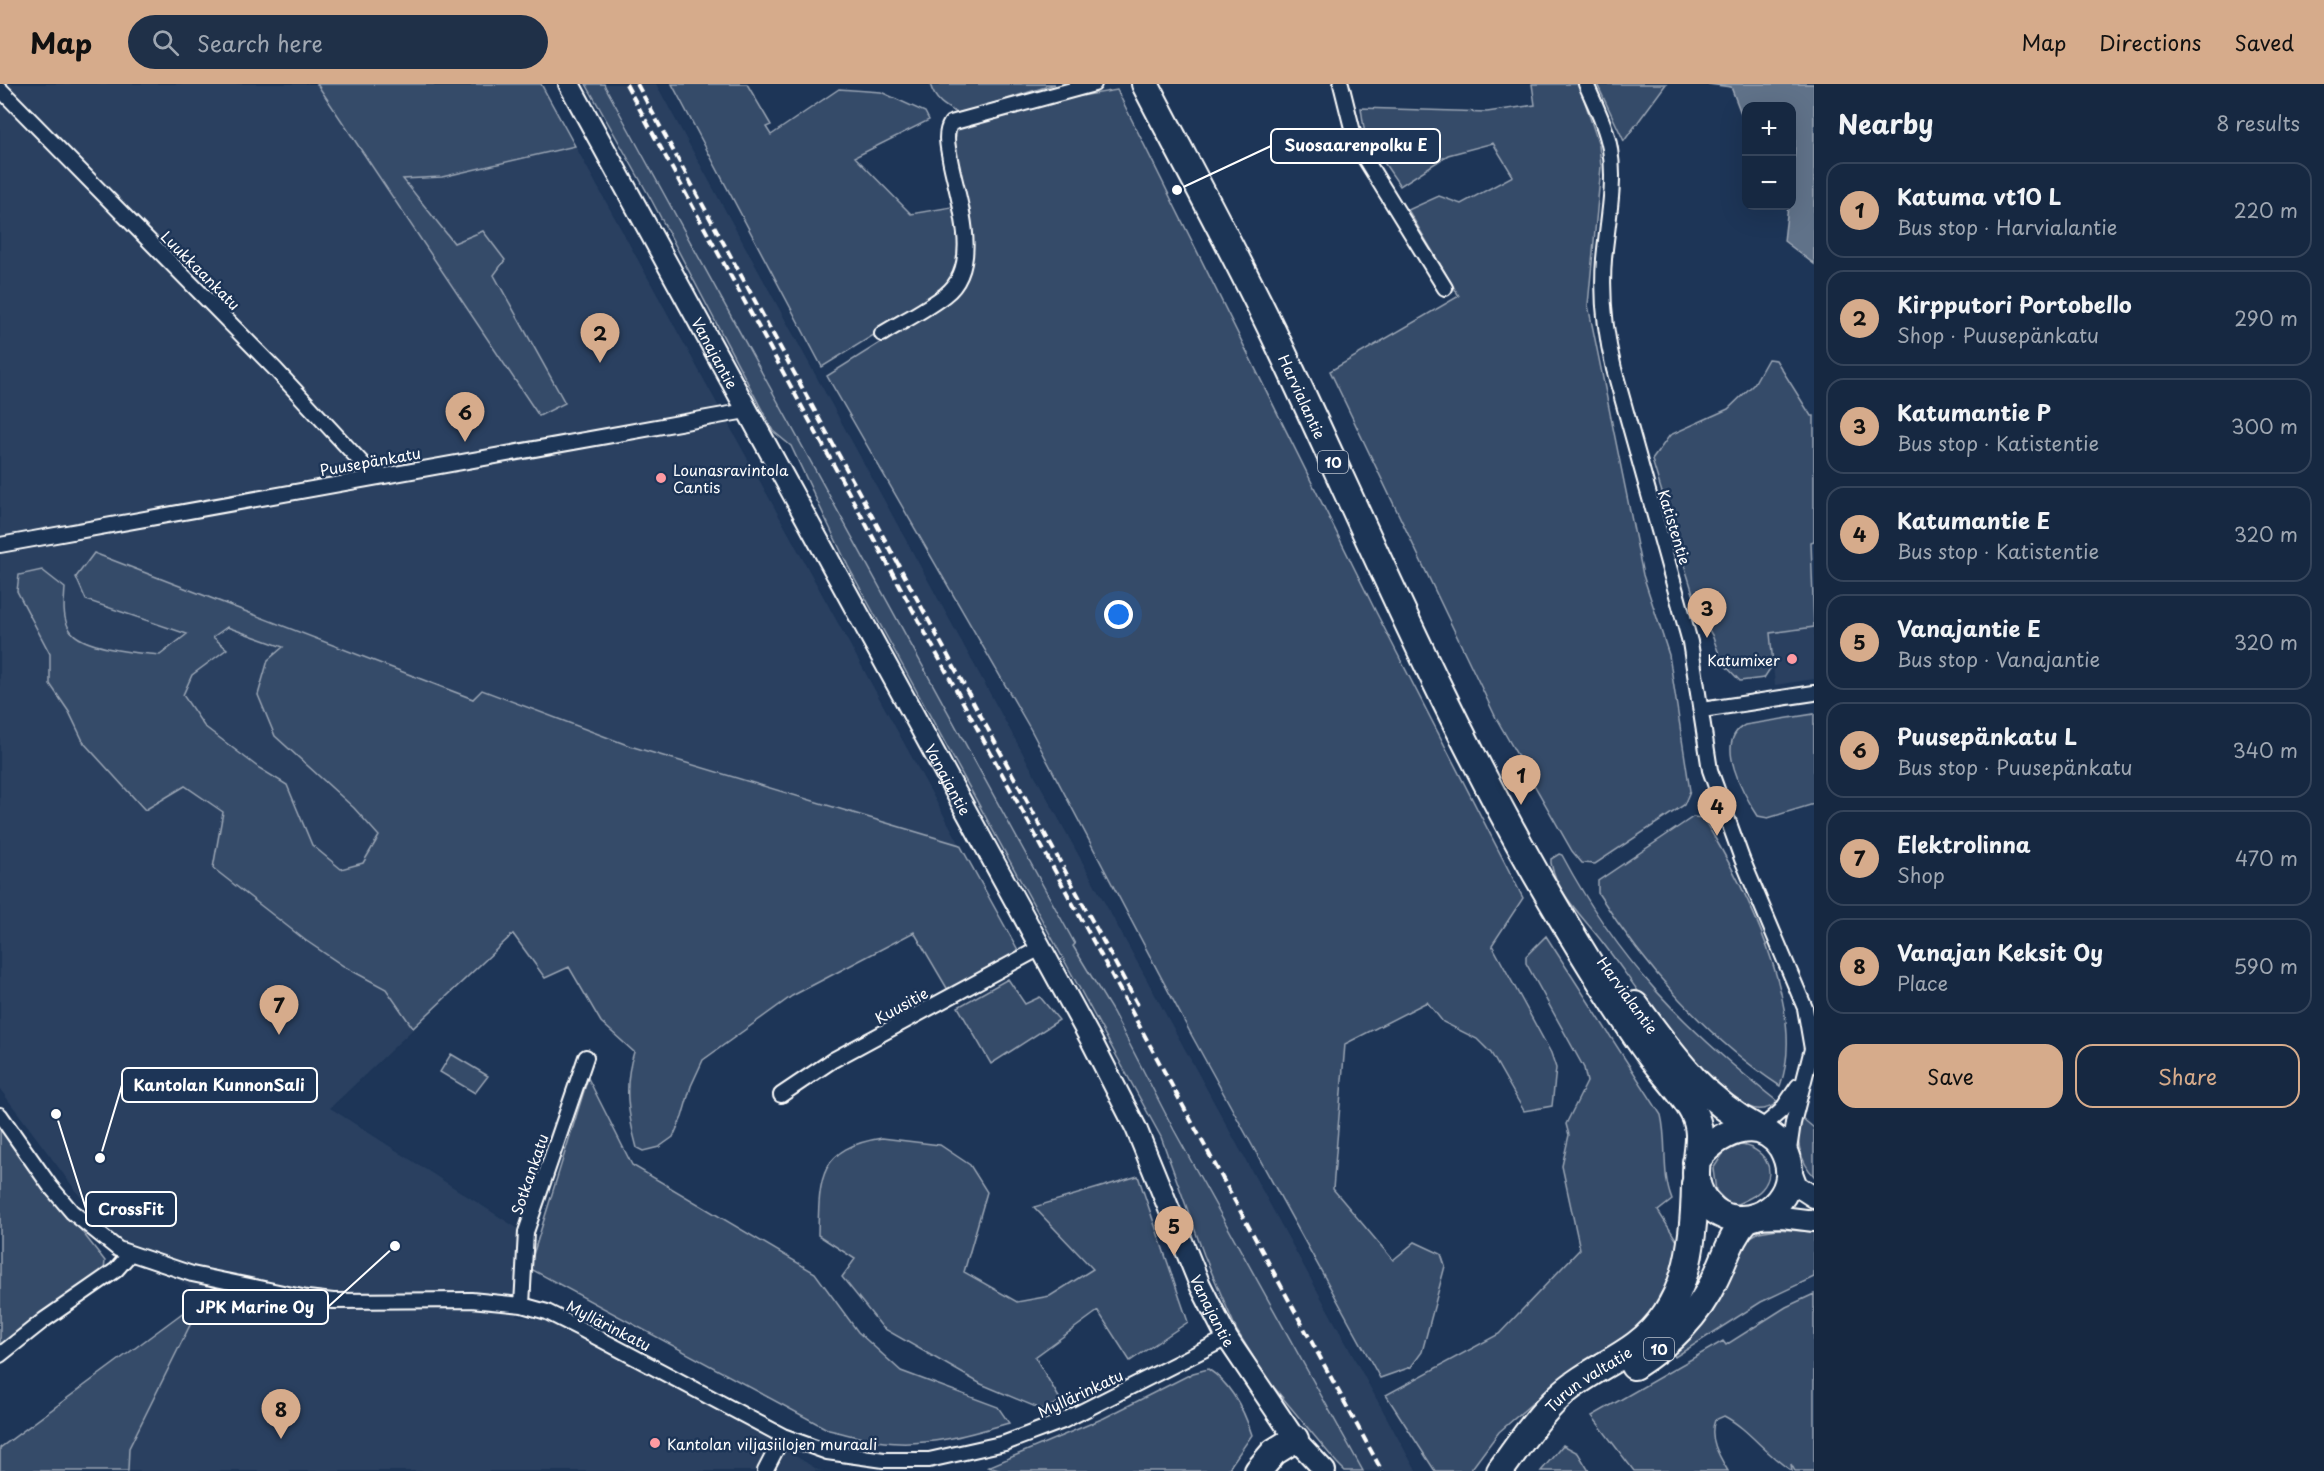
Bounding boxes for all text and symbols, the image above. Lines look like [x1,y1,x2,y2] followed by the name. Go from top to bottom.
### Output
[128,15,548,69] search box
[30,21,92,64] text: Map
[149,26,182,59] icon: search
[197,26,323,59] text: Search here
[2021,26,2066,58] text: Map
[2099,26,2201,58] text: Directions
[2234,26,2294,58] text: Saved
[1742,102,1796,210] map controls
[1742,102,1796,156] button: +
[1838,104,1933,143] text: Nearby
[2216,108,2300,138] text: 8 results
[1271,129,1440,163] callout: Suosaarenpolku E
[1285,132,1427,156] text: Suosaarenpolku E
[1742,156,1796,210] button: −
[1897,179,2061,212] text: Katuma vt10 L
[1855,195,1864,225] text: 1
[2234,195,2298,225] text: 220 m
[1897,212,2117,242] text: Bus stop · Harvialantie
[156,225,246,315] street label: Luukkaankatu
[1897,287,2132,320] text: Kirpputori Portobello
[1852,303,1867,333] text: 2
[2234,303,2298,333] text: 290 m
[687,313,745,392] street label: Vanajantie
[580,314,620,363] pin: 2
[1897,320,2099,350] text: Shop · Puusepänkatu
[1273,350,1332,442] street label: Harvialantie
[446,392,484,442] pin: 6
[1897,395,2051,428] text: Katumantie P
[1853,411,1866,441] text: 3
[2231,411,2298,441] text: 300 m
[1897,428,2099,458] text: Bus stop · Katistentie
[318,441,422,481] street label: Puusepänkatu
[1318,451,1348,473] road number: 10
[673,458,789,498] place label: Lounasravintola Cantis
[654,471,668,485] marker: Lounasravintola Cantis
[1653,487,1697,567] street label: Katistentie
[1897,503,2050,536] text: Katumantie E
[1853,519,1866,549] text: 4
[2234,519,2298,549] text: 320 m
[1897,536,2099,566] text: Bus stop · Katistentie
[1688,588,1726,638] pin: 3
[1104,600,1133,629] your location
[1897,611,2041,644] text: Vanajantie E
[1853,627,1866,657] text: 5
[2234,627,2298,657] text: 320 m
[1897,644,2100,674] text: Bus stop · Vanajantie
[1707,648,1780,671] place label: Katumixer
[1785,652,1799,666] marker: Katumixer
[1897,719,2077,752] text: Puusepänkatu L
[1852,735,1867,765] text: 6
[2233,735,2298,765] text: 340 m
[920,739,977,819] street label: Vanajantie
[1897,752,2133,782] text: Bus stop · Puusepänkatu
[1502,756,1540,805] pin: 1
[1698,786,1736,836] pin: 4
[1897,827,2031,860] text: Elektrolinna
[1854,843,1865,873] text: 7
[2235,843,2298,873] text: 470 m
[1897,860,1945,890] text: Shop
[1897,935,2103,968] text: Vanajan Keksit Oy
[1853,951,1866,981] text: 8
[2234,951,2298,981] text: 590 m
[1592,952,1664,1038] street label: Harvialantie
[1897,968,1948,998] text: Place
[870,981,932,1029] street label: Kuusitie
[260,986,298,1035] pin: 7
[1838,1044,2063,1108] button: Save
[2075,1044,2300,1108] button: Share
[122,1068,317,1102] callout: Kantolan KunnonSali
[133,1072,305,1096] text: Kantolan KunnonSali
[504,1130,554,1218] street label: Sotkankatu
[86,1192,176,1226] callout: CrossFit
[98,1196,164,1220] text: CrossFit
[1154,1206,1194,1256] pin: 5
[1185,1271,1241,1351] street label: Vanajantie
[183,1290,328,1324] callout: JPK Marine Oy
[196,1294,314,1318] text: JPK Marine Oy
[563,1294,655,1356] street label: Myllärinkatu
[1644,1338,1674,1360] road number: 10
[1539,1340,1636,1417] street label: Turun valtatie
[1033,1363,1127,1423] street label: Myllärinkatu
[262,1390,300,1439] pin: 8
[667,1432,877,1455] place label: Kantolan viljasiilojen muraali
[648,1436,662,1450] marker: Kantolan viljasiilojen muraali

